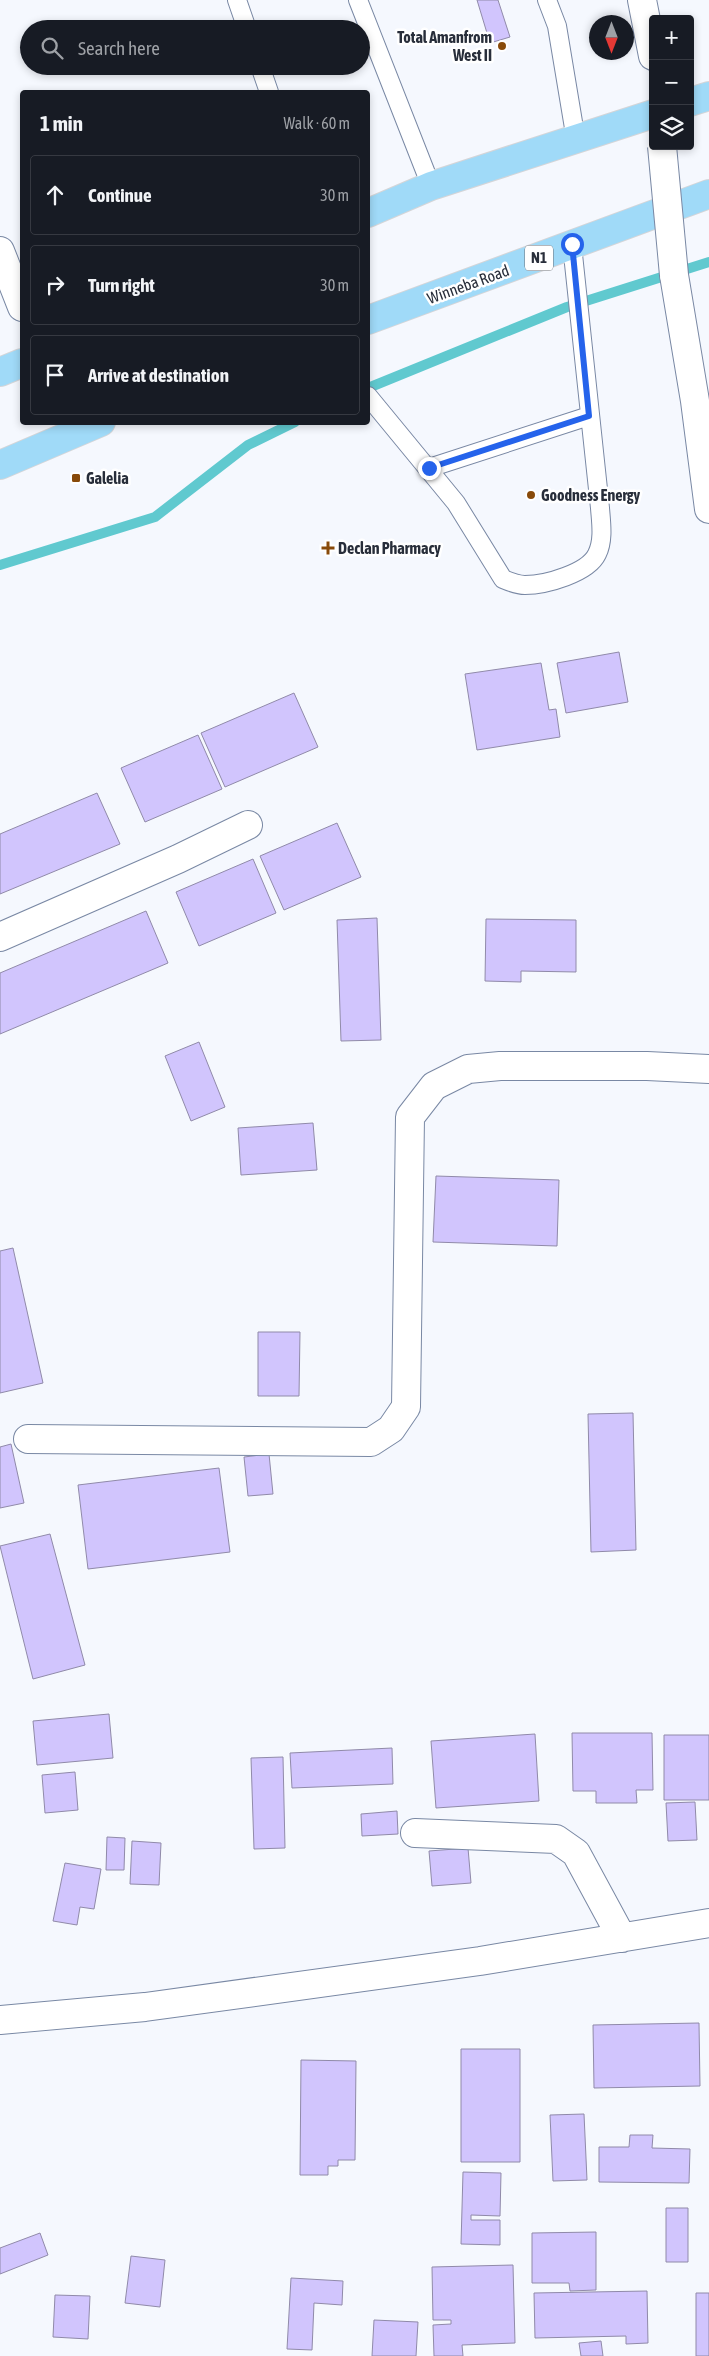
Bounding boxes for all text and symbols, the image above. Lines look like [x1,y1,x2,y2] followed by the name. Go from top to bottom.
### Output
[589,15,634,60] north arrow
[649,15,694,150] map controls
[649,15,694,60] button: +
[20,20,370,75] search box
[397,28,492,64] place label: Total Amanfrom West II
[38,34,66,62] icon: search
[78,37,160,59] text: Search here
[496,40,508,52] marker: Total Amanfrom West II
[649,60,694,105] button: −
[649,105,694,150] button: layers
[40,111,83,135] text: 1 min
[284,114,350,132] text: Walk · 60 m
[41,181,69,209] icon: ahead
[88,184,152,206] text: Continue
[320,186,349,204] text: 30 m
[561,233,584,256] route start
[525,246,553,270] road number: N1
[425,261,511,307] street label: Winneba Road
[41,271,69,299] icon: right
[88,274,155,296] text: Turn right
[320,276,349,294] text: 30 m
[41,361,69,389] icon: arrive
[88,364,229,386] text: Arrive at destination
[418,457,441,480] route end
[86,469,129,487] place label: Galelia
[70,472,82,484] marker: Galelia
[541,486,641,504] place label: Goodness Energy
[525,489,537,501] marker: Goodness Energy
[338,539,441,557] place label: Declan Pharmacy
[322,542,334,554] marker: Declan Pharmacy

